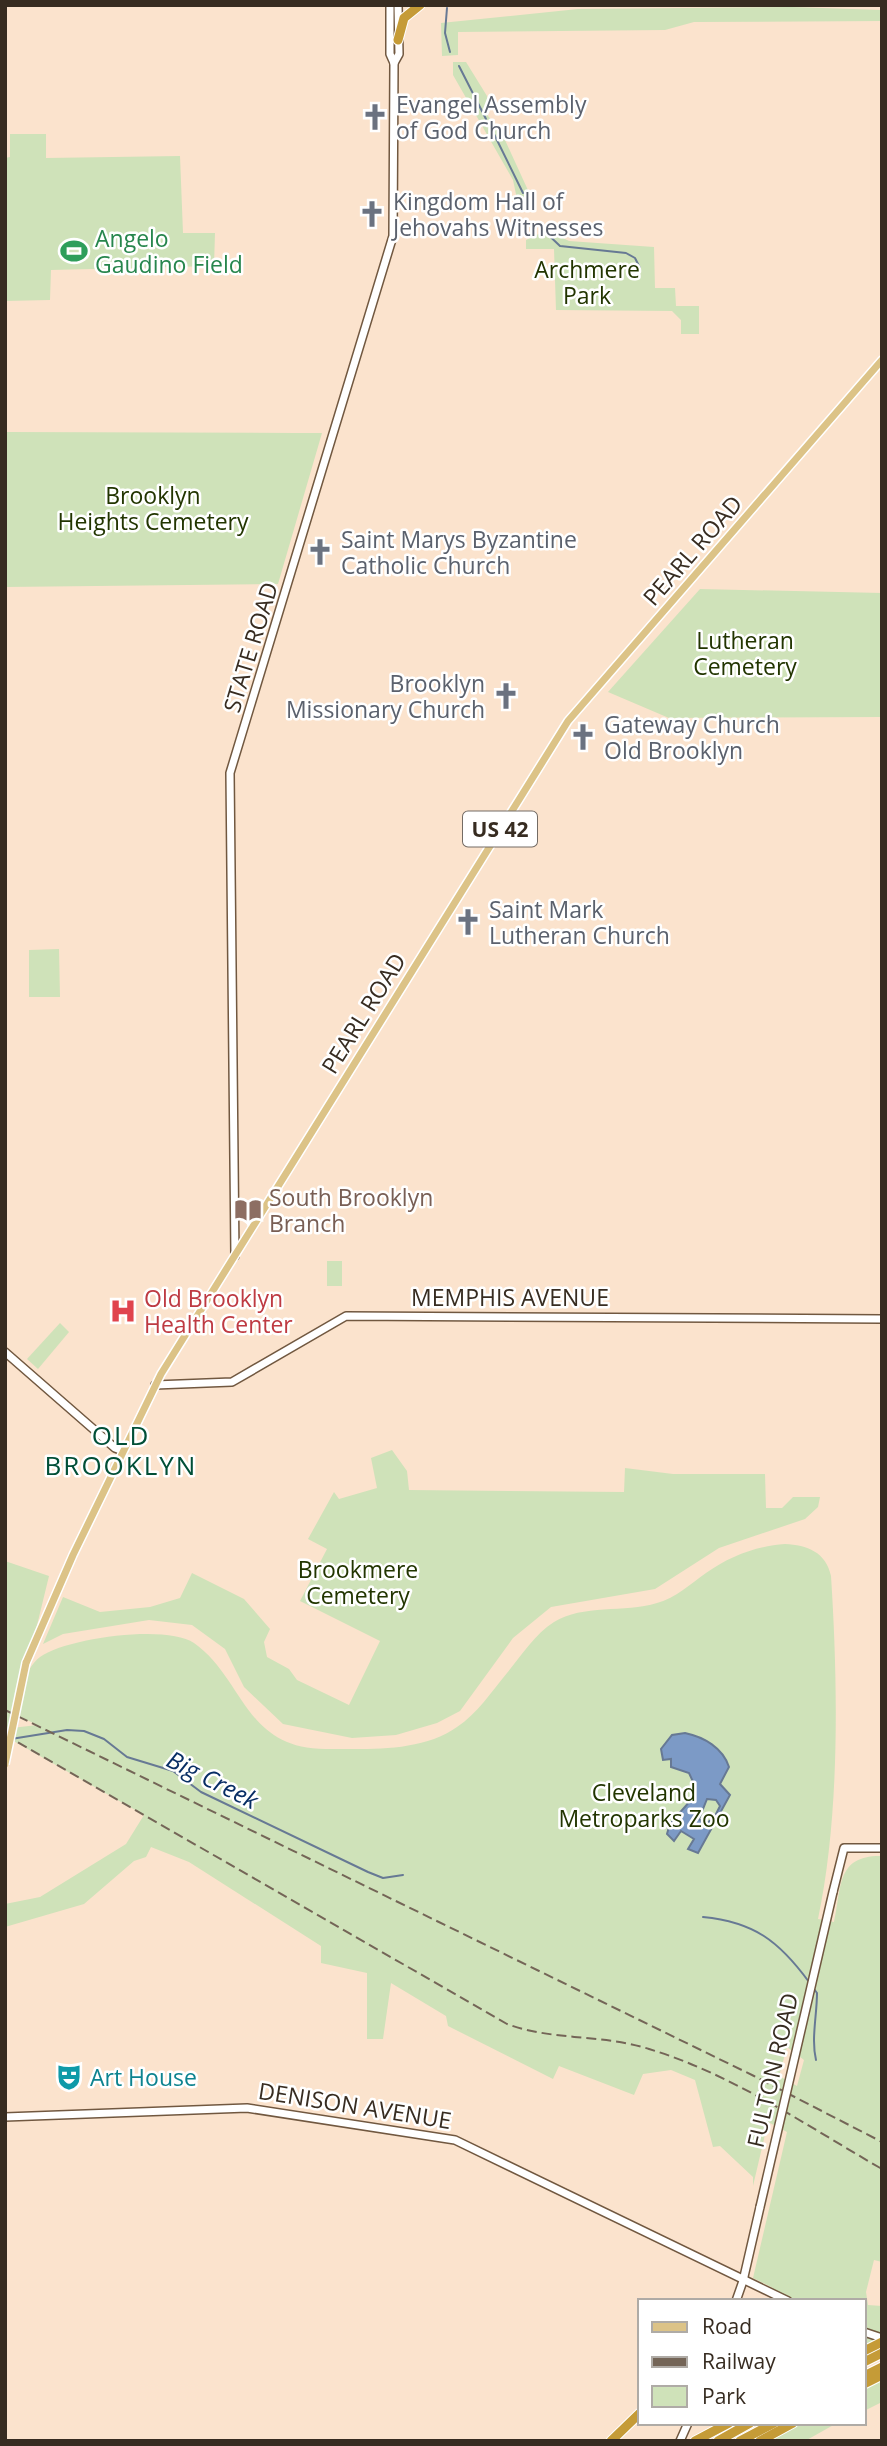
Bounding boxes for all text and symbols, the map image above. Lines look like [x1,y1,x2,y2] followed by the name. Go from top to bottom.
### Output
[396,88,587,146] place label: Evangel Assembly of God Church
[360,102,390,132] church icon: Evangel Assembly of God Church
[391,185,603,243] place label: Kingdom Hall of Jehovahs Witnesses
[357,199,387,229] church icon: Kingdom Hall of Jehovahs Witnesses
[95,222,243,280] place label: Angelo Gaudino Field
[59,236,89,266] sports icon: Angelo Gaudino Field
[534,253,640,311] park label: Archmere Park
[57,479,249,537] park label: Brooklyn Heights Cemetery
[635,488,749,612] street label: PEARL ROAD
[341,523,577,581] place label: Saint Marys Byzantine Catholic Church
[305,537,335,567] church icon: Saint Marys Byzantine Catholic Church
[215,578,285,716] street label: STATE ROAD
[693,624,797,682] park label: Lutheran Cemetery
[286,667,485,725] place label: Brooklyn Missionary Church
[491,681,521,711] church icon: Brooklyn Missionary Church
[604,708,780,766] place label: Gateway Church Old Brooklyn
[568,722,598,752] church icon: Gateway Church Old Brooklyn
[463,812,537,846] road number: US 42
[489,893,670,951] place label: Saint Mark Lutheran Church
[453,907,483,937] church icon: Saint Mark Lutheran Church
[313,947,413,1079] street label: PEARL ROAD
[269,1181,433,1239] place label: South Brooklyn Branch
[233,1195,263,1225] library icon: South Brooklyn Branch
[411,1281,609,1313] street label: MEMPHIS AVENUE
[144,1282,293,1340] place label: Old Brooklyn Health Center
[108,1296,138,1326] hospital icon: Old Brooklyn Health Center
[45,1417,197,1483] district label: OLD BROOKLYN
[298,1553,418,1611] park label: Brookmere Cemetery
[162,1742,265,1817] water label: Big Creek
[558,1776,730,1834] park label: Cleveland Metroparks Zoo
[739,1990,805,2150] street label: FULTON ROAD
[90,2061,197,2093] place label: Art House
[54,2062,84,2092] theatre icon: Art House
[256,2074,454,2136] street label: DENISON AVENUE
[638,2299,866,2425] legend
[702,2312,752,2340] text: Road
[702,2347,776,2375] text: Railway
[702,2382,746,2410] text: Park

